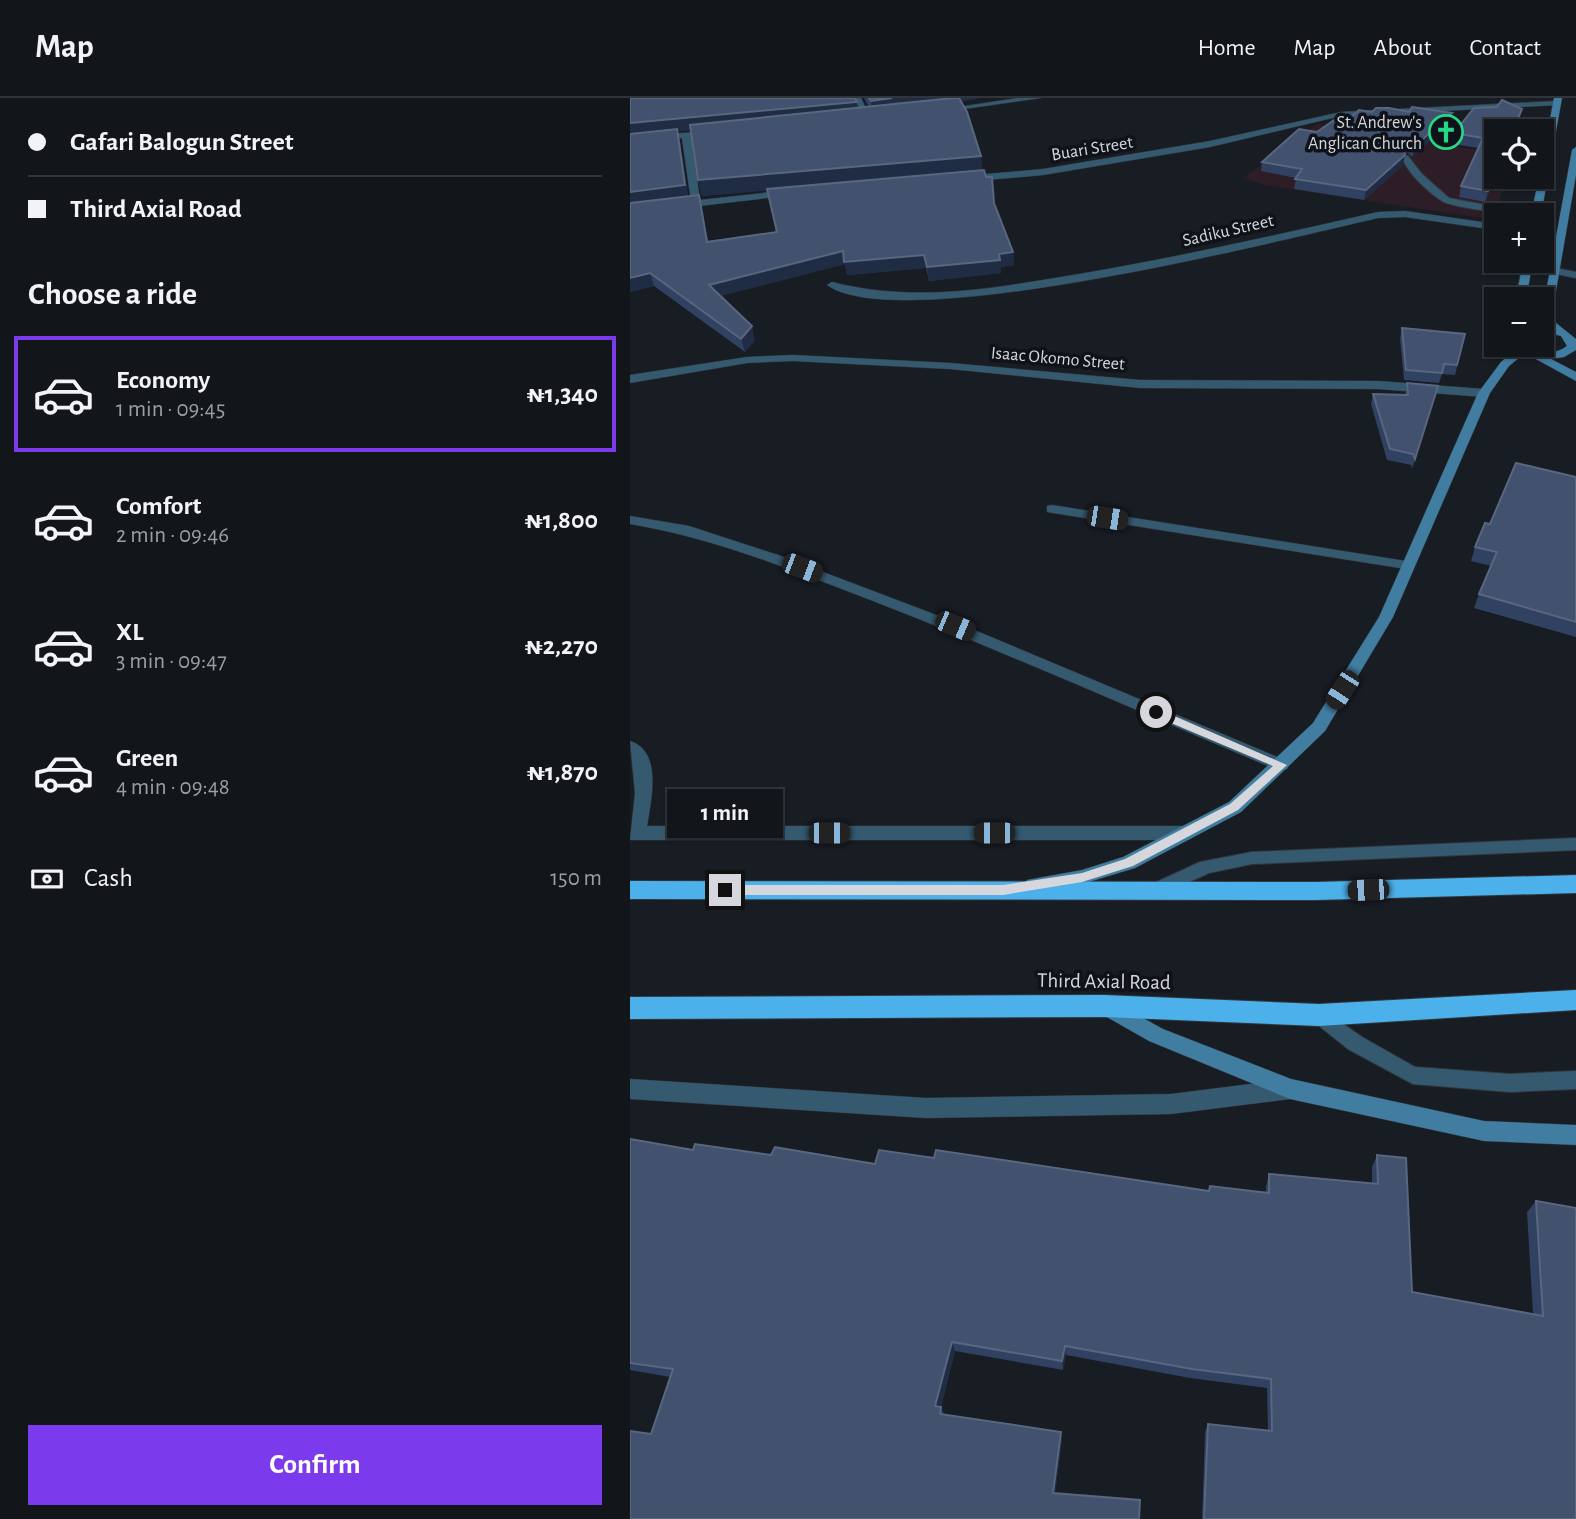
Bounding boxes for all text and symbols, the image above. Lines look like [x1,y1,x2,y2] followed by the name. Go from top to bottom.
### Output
[35,31,94,64] text: Map
[1198,36,1256,60] text: Home
[1294,36,1336,60] text: Map
[1374,36,1431,60] text: About
[1469,36,1541,60] text: Contact
[1427,113,1465,151] church icon: St. Andrew's Anglican Church
[1308,114,1422,153] place label: St. Andrew's Anglican Church
[1484,119,1554,357] map controls
[1484,119,1554,189] button: locate
[70,129,294,155] text: Gafari Balogun Street
[1050,134,1135,164] street label: Buari Street
[70,196,242,222] text: Third Axial Road
[1484,203,1554,273] button: +
[1181,212,1276,250] street label: Sadiku Street
[28,278,197,310] text: Choose a ride
[1484,287,1554,357] button: −
[990,344,1126,374] street label: Isaac Okomo Street
[32,363,95,426] icon: car
[116,367,210,393] text: Economy
[527,381,598,407] text: ₦1,340
[116,398,225,421] text: 1 min · 09:45
[32,489,95,552] icon: car
[116,493,201,519] text: Comfort
[1085,504,1130,532] car
[524,507,598,533] text: ₦1,800
[116,524,229,547] text: 2 min · 09:46
[779,551,826,585] car
[932,608,979,644] car
[32,615,95,678] icon: car
[116,619,143,645] text: XL
[524,633,598,659] text: ₦2,270
[116,650,227,673] text: 3 min · 09:47
[1322,667,1363,713] car
[1140,696,1172,728] route start
[32,741,95,804] icon: car
[116,745,178,771] text: Green
[527,759,598,785] text: ₦1,870
[116,776,230,799] text: 4 min · 09:48
[667,788,783,838] callout: 1 min
[701,802,749,825] text: 1 min
[809,823,851,844] car
[974,823,1016,844] car
[28,860,66,898] icon: cash
[84,865,133,891] text: Cash
[550,867,602,890] text: 150 m
[709,874,741,906] route end
[1347,879,1390,901] car
[1037,970,1171,993] street label: Third Axial Road
[28,1425,602,1505] button: Confirm

